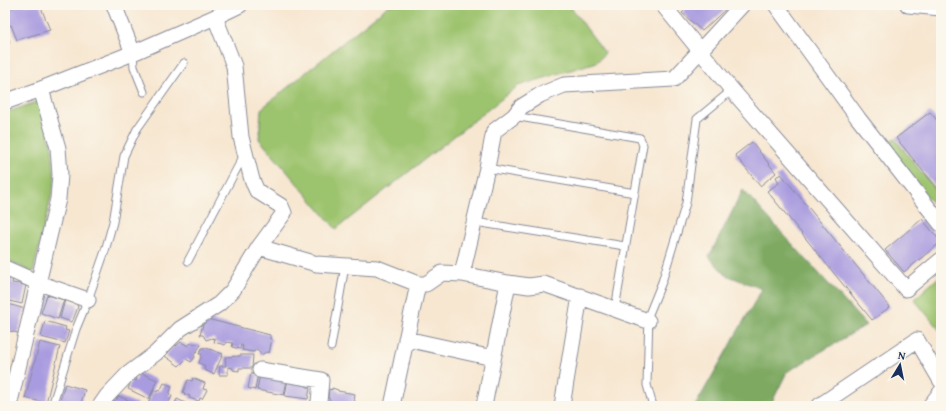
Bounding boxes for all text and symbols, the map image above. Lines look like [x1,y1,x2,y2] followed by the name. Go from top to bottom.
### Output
[880,345,920,385] north arrow
[897,347,907,364] text: N

